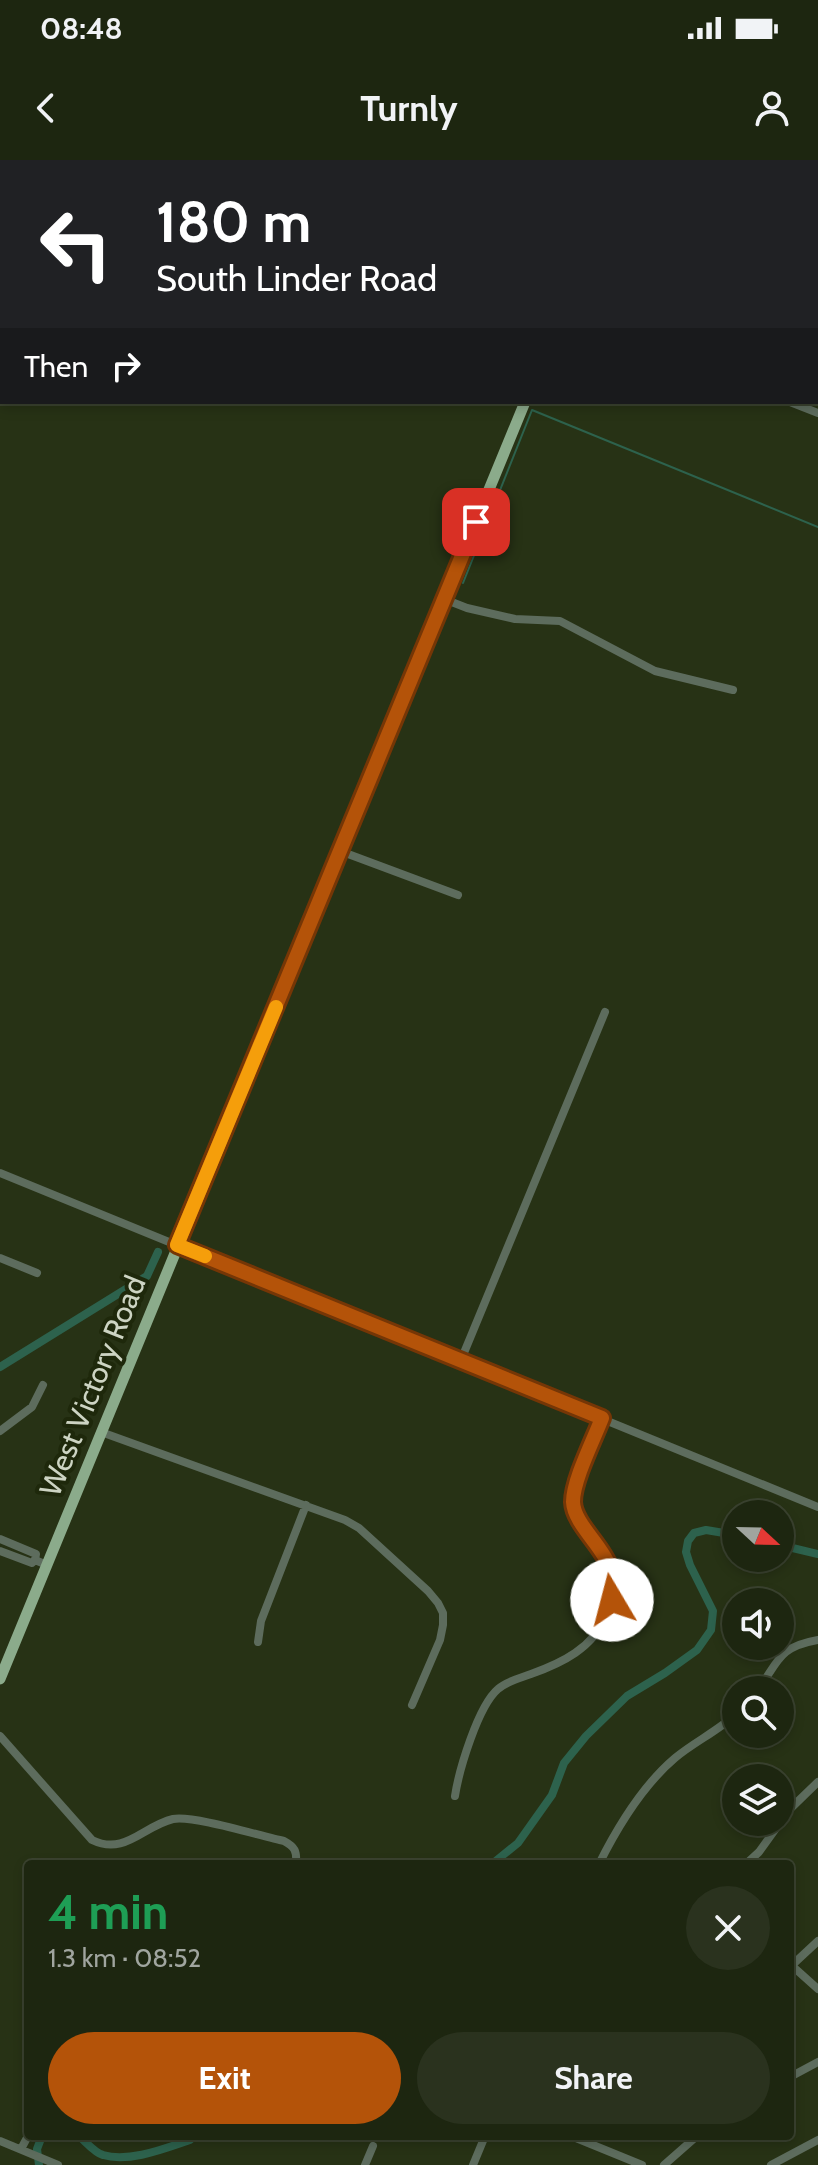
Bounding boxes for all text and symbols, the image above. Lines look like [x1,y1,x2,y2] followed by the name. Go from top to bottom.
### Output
[40,10,123,47] text: 08:48
[24,86,68,130] icon: back
[360,86,458,130] text: Turnly
[750,86,794,130] icon: person
[156,188,311,256] text: 180 m
[24,192,128,296] icon: left
[156,256,437,300] text: South Linder Road
[104,344,148,388] icon: right
[24,348,88,385] text: Then
[442,488,510,556] pin
[454,500,498,544] icon: arrive
[31,1270,154,1501] street label: West Victory Road
[722,1500,794,1572] north arrow
[722,1500,794,1836] map controls
[570,1558,654,1642] position arrow
[722,1588,794,1660] button: sound
[722,1676,794,1748] button: search
[722,1764,794,1836] button: layers
[48,1883,168,1941] text: 4 min
[686,1886,770,1970] button: close
[48,1942,201,1974] text: 1.3 km · 08:52
[48,2032,401,2124] button: Exit
[417,2032,770,2124] button: Share

